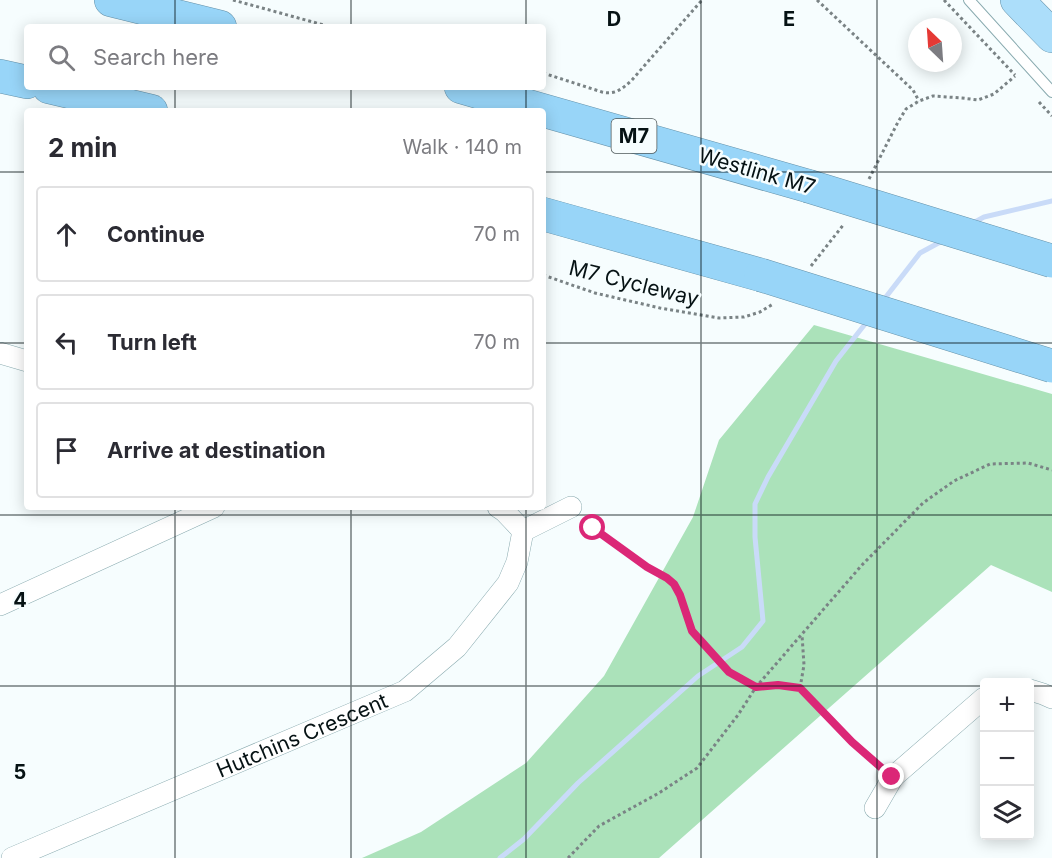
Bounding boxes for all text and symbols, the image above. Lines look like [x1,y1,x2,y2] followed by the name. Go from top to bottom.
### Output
[607,7,621,31] text: D
[783,7,795,31] text: E
[908,18,962,72] north arrow
[24,24,546,90] search box
[45,41,78,74] icon: search
[93,44,219,70] text: Search here
[612,119,656,153] road number: M7
[48,132,118,163] text: 2 min
[402,135,522,159] text: Walk · 140 m
[696,142,818,200] street label: Westlink M7
[50,218,83,251] icon: ahead
[107,221,205,247] text: Continue
[473,222,520,246] text: 70 m
[566,255,702,311] street label: M7 Cycleway
[50,326,83,359] icon: left
[107,329,197,355] text: Turn left
[473,330,520,354] text: 70 m
[50,434,83,467] icon: arrive
[107,437,326,463] text: Arrive at destination
[579,514,605,540] route start
[13,588,27,612] text: 4
[980,678,1034,840] map controls
[980,678,1034,732] button: +
[213,687,391,782] street label: Hutchins Crescent
[980,732,1034,786] button: −
[14,760,26,784] text: 5
[878,763,904,789] route end
[980,786,1034,840] button: layers

